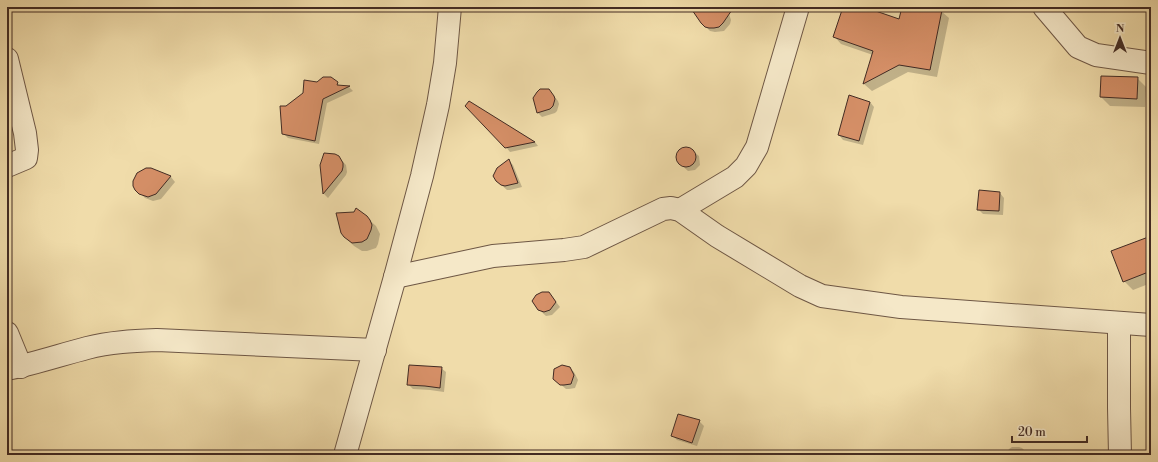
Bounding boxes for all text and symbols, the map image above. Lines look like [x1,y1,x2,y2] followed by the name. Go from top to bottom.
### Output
[1100,18,1140,58] north arrow
[1116,22,1125,36] text: N
[1012,418,1087,444] scale bar
[1018,425,1046,440] text: 20 m

